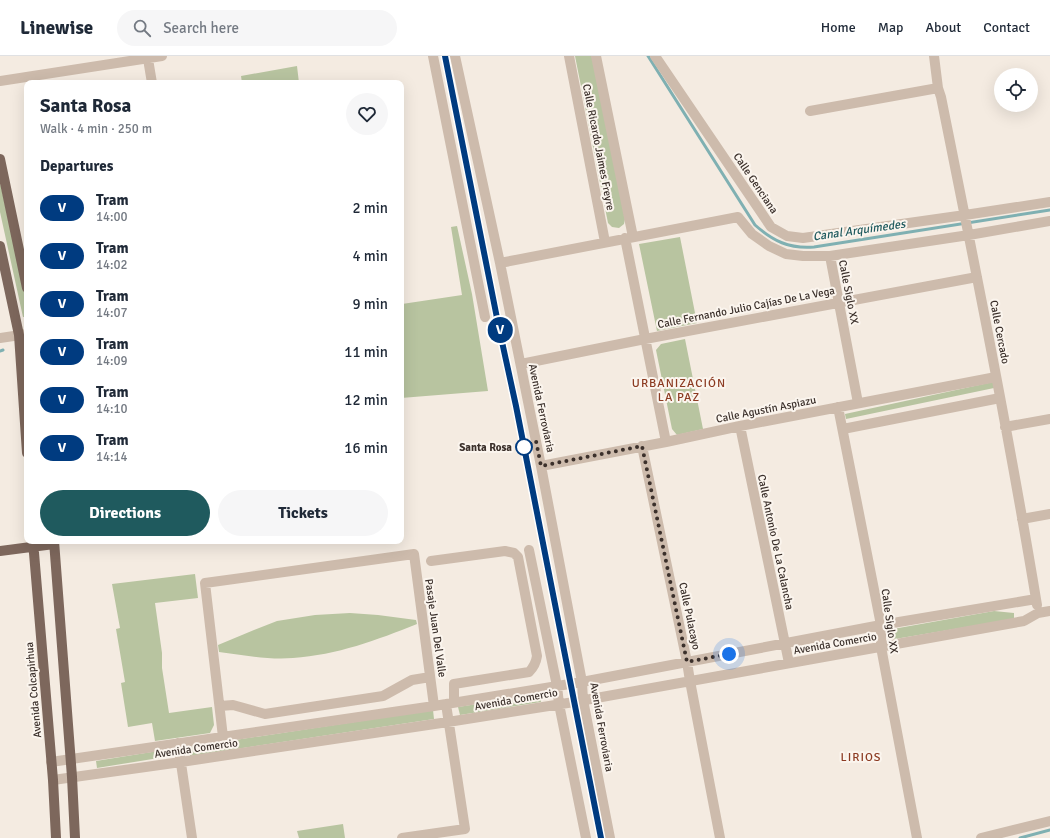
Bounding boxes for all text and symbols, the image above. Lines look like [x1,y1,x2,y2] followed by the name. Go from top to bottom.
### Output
[117,10,397,46] search box
[20,16,93,40] text: Linewise
[131,17,153,39] icon: search
[163,19,239,37] text: Search here
[821,19,856,36] text: Home
[878,19,903,36] text: Map
[925,19,961,36] text: About
[983,19,1030,36] text: Contact
[994,68,1038,112] map controls
[994,68,1038,112] button: locate
[580,83,617,211] street label: Calle Ricardo Jaimes Freyre
[346,93,388,135] button: heart
[40,94,131,118] text: Santa Rosa
[40,121,152,137] text: Walk · 4 min · 250 m
[731,150,781,216] street label: Calle Genciana
[40,157,113,175] text: Departures
[96,191,129,209] text: Tram
[58,199,66,216] text: V
[352,199,388,217] text: 2 min
[96,209,128,225] text: 14:00
[812,216,908,244] water label: Canal Arquímedes
[96,239,129,257] text: Tram
[58,247,66,264] text: V
[352,247,388,265] text: 4 min
[96,257,128,273] text: 14:02
[836,259,861,326] street label: Calle Siglo XX
[656,284,836,331] street label: Calle Fernando Julio Cajías De La Vega
[96,287,129,305] text: Tram
[58,295,66,312] text: V
[352,295,388,313] text: 9 min
[987,299,1012,365] street label: Calle Cercado
[96,305,128,321] text: 14:07
[487,317,513,343] line badge: V
[496,321,504,338] text: V
[96,335,129,353] text: Tram
[58,343,66,360] text: V
[344,343,388,361] text: 11 min
[96,353,128,369] text: 14:09
[526,363,557,454] street label: Avenida Ferroviaria
[632,376,726,405] district label: URBANIZACIÓN LA PAZ
[96,383,129,401] text: Tram
[58,391,66,408] text: V
[344,391,388,409] text: 12 min
[715,393,817,426] street label: Calle Agustín Aspiazu
[96,401,128,417] text: 14:10
[96,431,129,449] text: Tram
[515,438,533,456] marker: Santa Rosa
[58,439,66,456] text: V
[344,439,388,457] text: 16 min
[459,441,512,454] place label: Santa Rosa
[96,449,128,465] text: 14:14
[755,473,796,611] street label: Calle Antonio De La Calancha
[40,490,210,536] button: Directions
[218,490,388,536] button: Tickets
[422,578,449,678] street label: Pasaje Juan Del Valle
[676,581,703,651] street label: Calle Pulacayo
[879,588,901,655] street label: Calle Siglo XX
[793,630,878,657] street label: Avenida Comercio
[23,641,44,739] street label: Avenida Colcapirhua
[719,644,739,664] your location
[587,681,616,773] street label: Avenida Ferroviaria
[474,686,559,713] street label: Avenida Comercio
[154,736,239,761] street label: Avenida Comercio
[841,750,881,765] district label: LIRIOS

